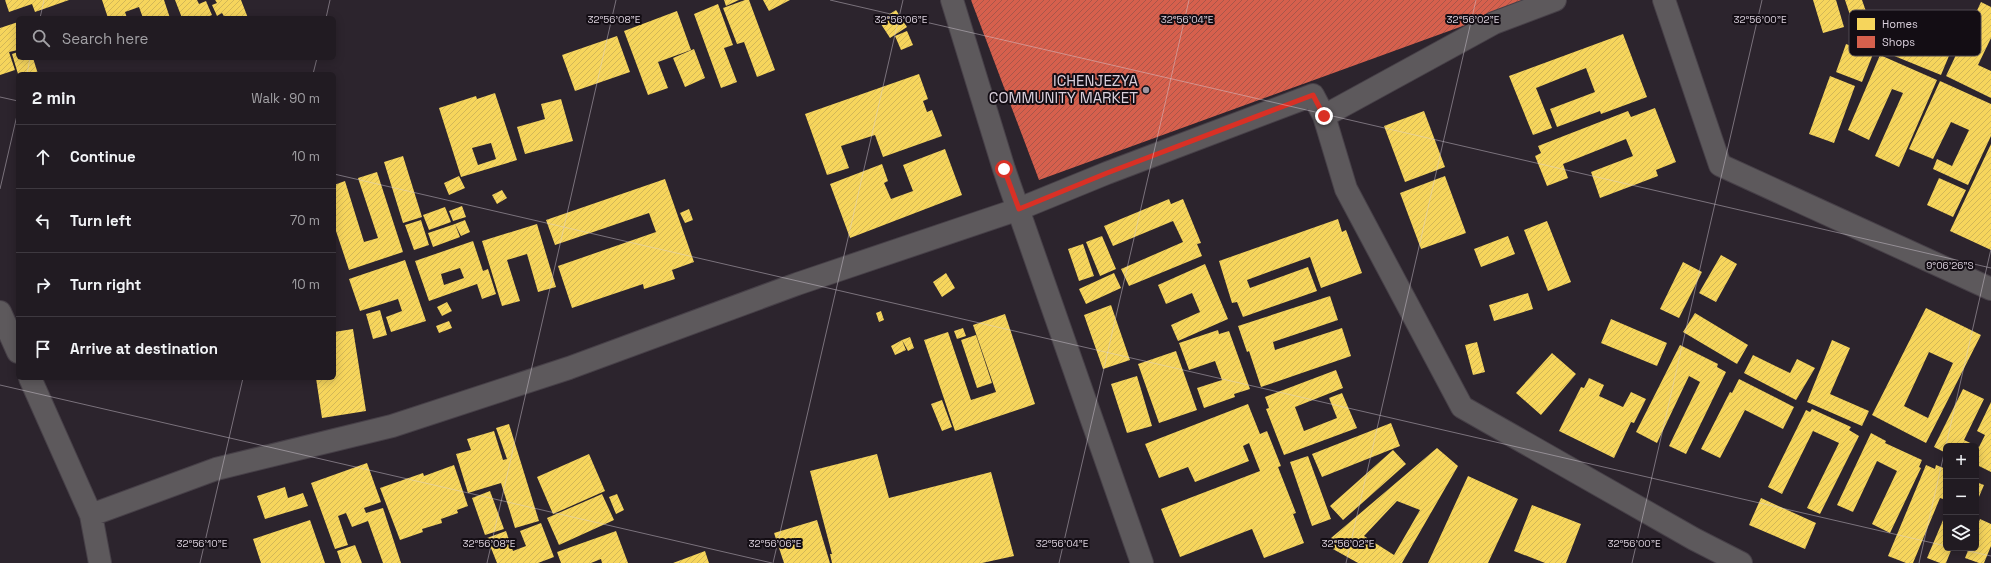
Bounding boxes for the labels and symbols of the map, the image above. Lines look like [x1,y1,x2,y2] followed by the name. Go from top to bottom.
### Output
[1849,10,1981,56] legend
[587,13,641,26] text: 32°56'08"E
[875,13,928,26] text: 32°56'06"E
[1161,13,1214,26] text: 32°56'04"E
[1447,13,1500,26] text: 32°56'02"E
[1733,13,1787,26] text: 32°56'00"E
[1882,17,1918,31] text: Homes
[1882,35,1915,49] text: Shops
[989,71,1139,107] place label: ICHENJEZYA COMMUNITY MARKET
[1141,85,1151,95] marker: ICHENJEZYA COMMUNITY MARKET
[1315,107,1333,125] route end
[995,160,1013,178] route start
[1926,259,1974,272] text: 9°06'26"S
[177,537,228,550] text: 32°56'10"E
[462,537,516,550] text: 32°56'08"E
[749,537,802,550] text: 32°56'06"E
[1036,537,1089,550] text: 32°56'04"E
[1322,537,1375,550] text: 32°56'02"E
[1607,537,1661,550] text: 32°56'00"E

